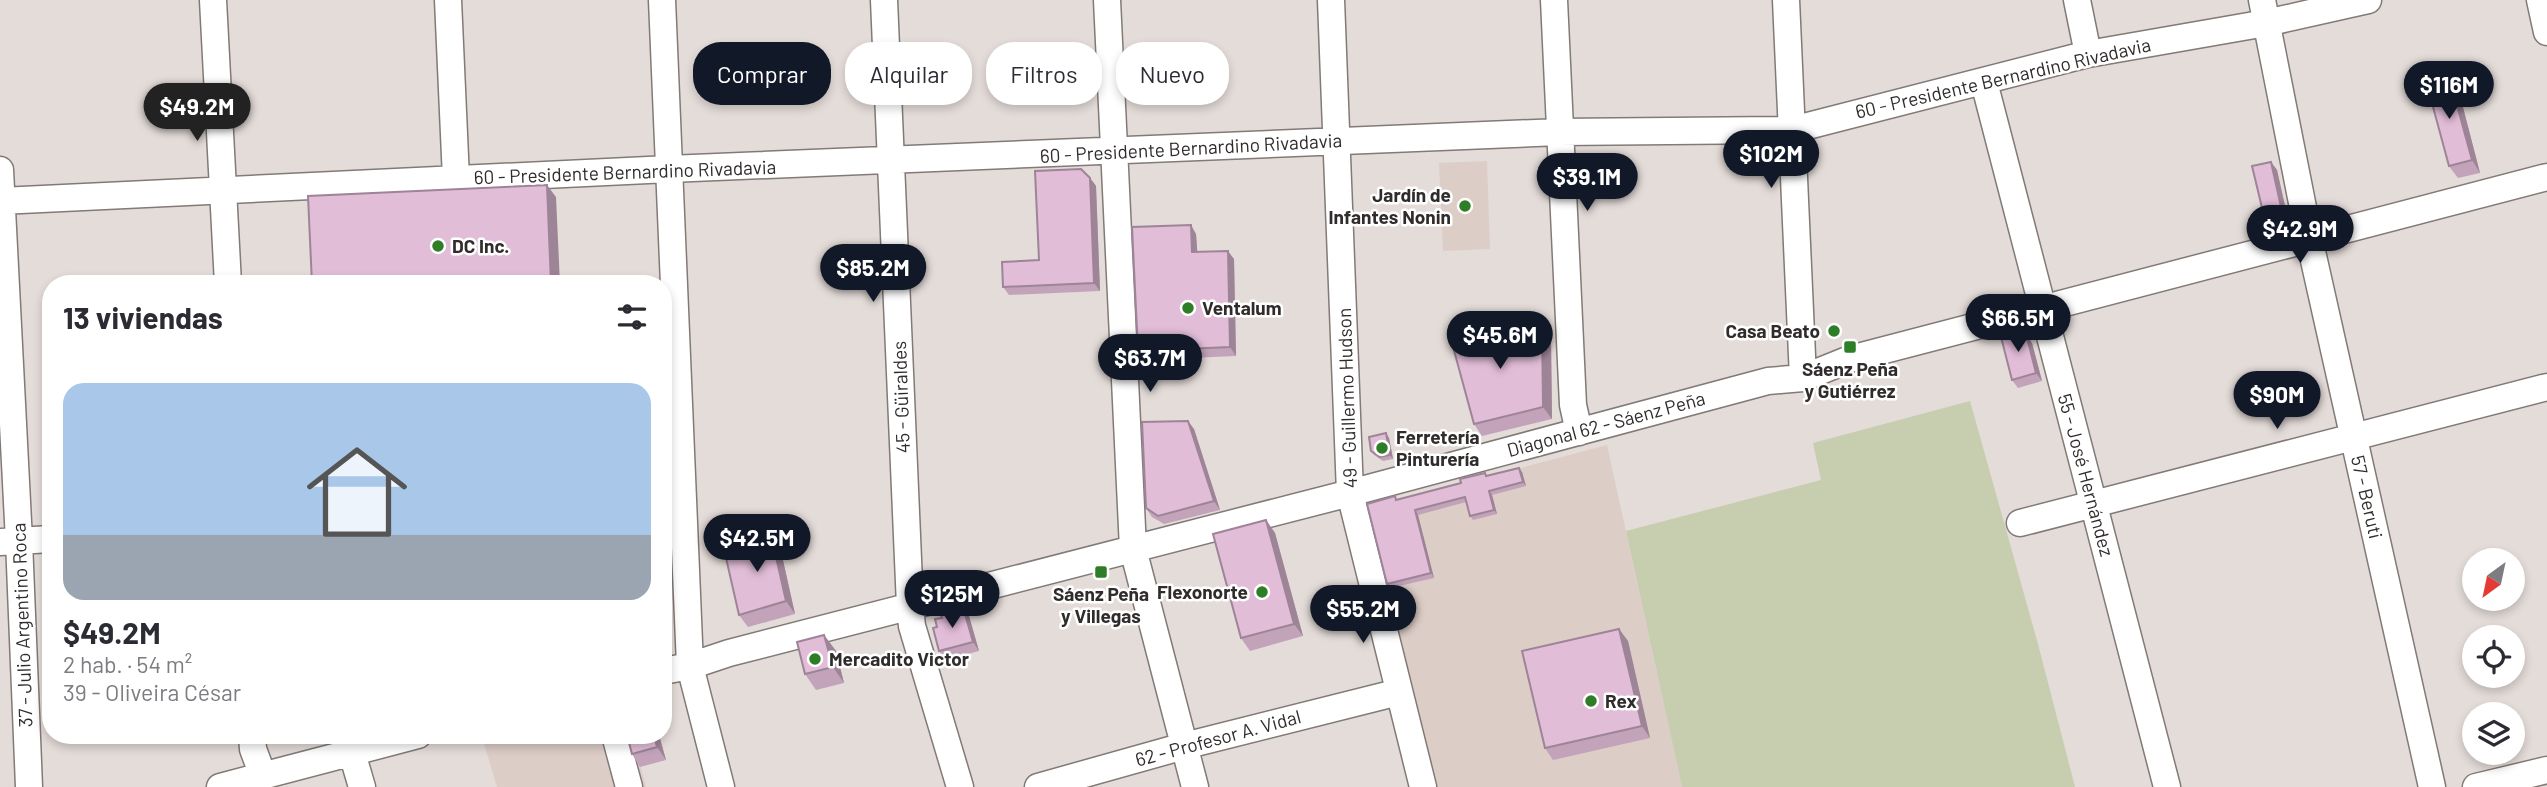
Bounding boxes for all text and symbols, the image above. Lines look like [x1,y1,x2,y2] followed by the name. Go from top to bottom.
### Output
[1853,32,2153,123] street label: 60 - Presidente Bernardino Rivadavia
[693,42,831,105] chip: Comprar
[845,42,972,105] chip: Alquilar
[986,42,1102,105] chip: Filtros
[1116,42,1229,105] chip: Nuevo
[2400,61,2498,121] pin: $116M
[2420,70,2478,98] text: $116M
[140,83,254,143] pin: $49.2M
[160,92,234,120] text: $49.2M
[1039,128,1343,167] street label: 60 - Presidente Bernardino Rivadavia
[1722,130,1820,190] pin: $102M
[1739,139,1803,167] text: $102M
[1530,154,1644,213] pin: $39.1M
[473,155,777,188] street label: 60 - Presidente Bernardino Rivadavia
[1553,162,1621,190] text: $39.1M
[1328,183,1451,228] place label: Jardín de Infantes Nonin
[1457,198,1473,214] marker: Jardín de Infantes Nonin
[2243,205,2357,265] pin: $42.9M
[2263,214,2337,242] text: $42.9M
[452,234,509,257] place label: DC Inc.
[430,238,446,254] marker: DC Inc.
[816,244,930,304] pin: $85.2M
[836,253,910,281] text: $85.2M
[1961,294,2075,354] pin: $66.5M
[1202,296,1282,319] place label: Ventalum
[613,298,651,336] icon: filters
[63,299,223,335] text: 13 viviendas
[1180,300,1196,316] marker: Ventalum
[1982,303,2054,331] text: $66.5M
[1332,307,1361,489] street label: 49 - Guillermo Hudson
[1443,312,1557,371] pin: $45.6M
[1726,319,1820,342] place label: Casa Beato
[1463,320,1537,348] text: $45.6M
[1826,323,1842,339] marker: Casa Beato
[1093,334,1207,394] pin: $63.7M
[1842,339,1858,355] marker: Sáenz Peña y Gutiérrez
[887,340,914,454] street label: 45 - Güiraldes
[1114,343,1186,371] text: $63.7M
[1802,357,1898,402] place label: Sáenz Peña y Gutiérrez
[2236,372,2318,431] pin: $90M
[2250,380,2304,408] text: $90M
[1504,386,1707,461] street label: Diagonal 62 - Sáenz Peña
[2054,391,2119,559] street label: 55 - José Hernández
[1396,425,1480,470] place label: Ferretería Pinturería
[294,429,420,555] icon: home
[1374,440,1390,456] marker: Ferretería Pinturería
[2347,453,2388,541] street label: 57 - Beruti
[700,514,814,574] pin: $42.5M
[6,522,37,728] street label: 37 - Julio Argentino Roca
[719,523,795,551] text: $42.5M
[2462,548,2525,611] north arrow
[2462,548,2525,765] map controls
[1093,564,1109,580] marker: Sáenz Peña y Villegas
[903,570,1001,630] pin: $125M
[920,579,984,607] text: $125M
[1157,580,1248,603] place label: Flexonorte
[1053,582,1149,627] place label: Sáenz Peña y Villegas
[1254,584,1270,600] marker: Flexonorte
[1306,586,1420,645] pin: $55.2M
[1326,594,1400,622] text: $55.2M
[63,614,161,650] text: $49.2M
[2462,625,2525,688] button: locate
[829,647,970,670] place label: Mercadito Victor
[63,650,192,678] text: 2 hab. · 54 m²
[807,651,823,667] marker: Mercadito Victor
[63,678,241,706] text: 39 - Oliveira César
[1605,689,1637,712] place label: Rex
[1583,693,1599,709] marker: Rex
[2462,702,2525,765] button: layers
[1133,704,1303,771] street label: 62 - Profesor A. Vidal

